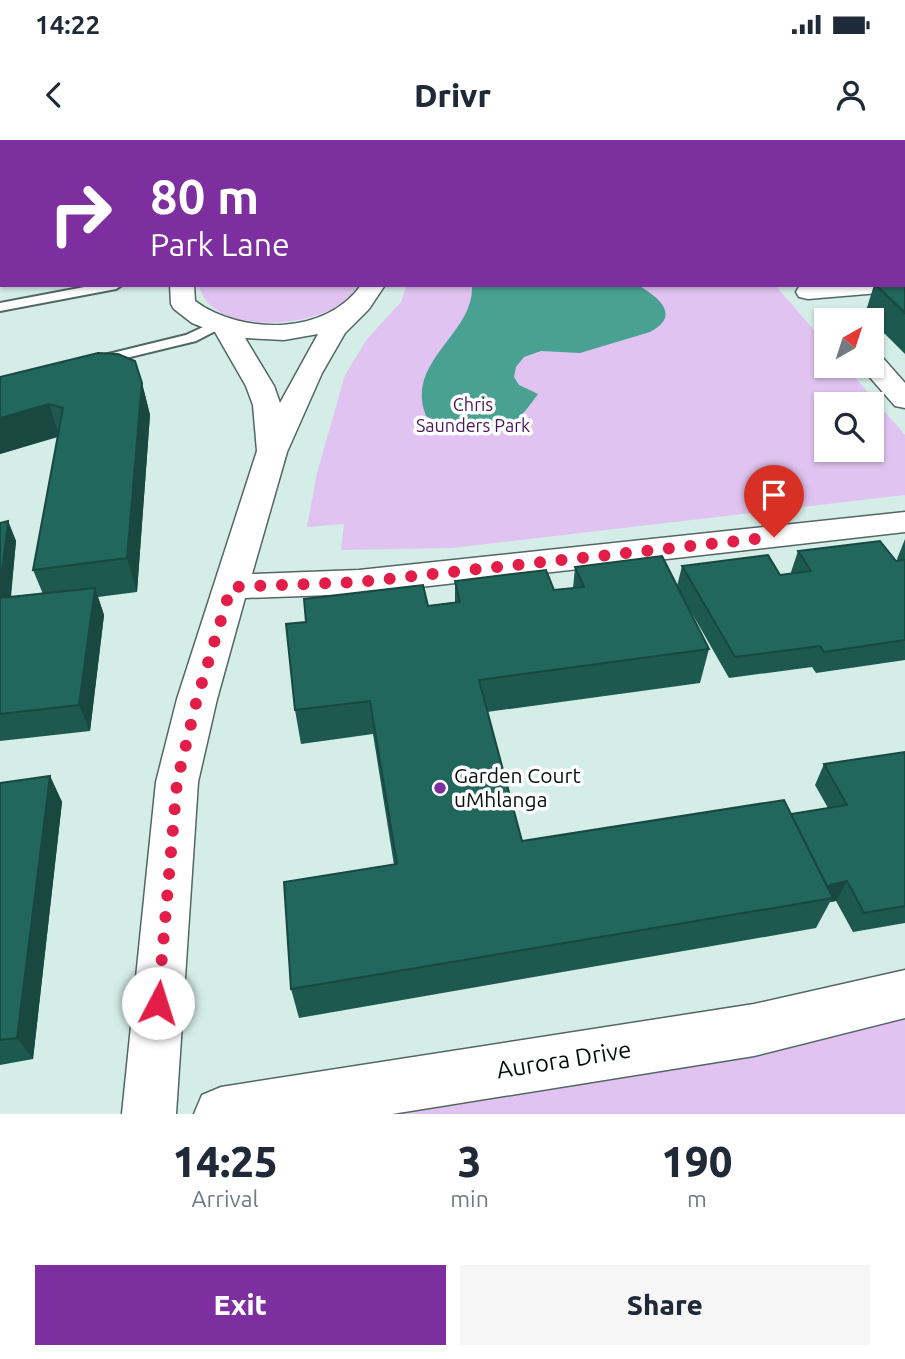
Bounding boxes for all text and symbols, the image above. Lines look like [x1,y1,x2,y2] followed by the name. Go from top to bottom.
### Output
[35,10,100,39] text: 14:22
[35,76,73,114] icon: back
[832,76,870,114] icon: person
[414,77,491,113] text: Drivr
[35,168,126,259] icon: right
[150,168,259,223] text: 80 m
[150,226,290,262] text: Park Lane
[814,308,884,378] north arrow
[814,308,884,462] map controls
[814,392,884,462] button: search
[416,394,530,435] park label: Chris Saunders Park
[744,465,804,537] pin
[755,476,793,514] icon: arrive
[454,763,581,811] place label: Garden Court uMhlanga
[432,780,448,796] marker: Garden Court uMhlanga
[121,966,195,1040] position arrow
[495,1036,633,1083] street label: Aurora Drive
[173,1138,278,1185] text: 14:25
[458,1138,481,1185] text: 3
[661,1138,732,1185] text: 190
[192,1186,259,1211] text: Arrival
[450,1186,489,1211] text: min
[687,1186,707,1211] text: m
[35,1265,446,1345] button: Exit
[460,1265,870,1345] button: Share

